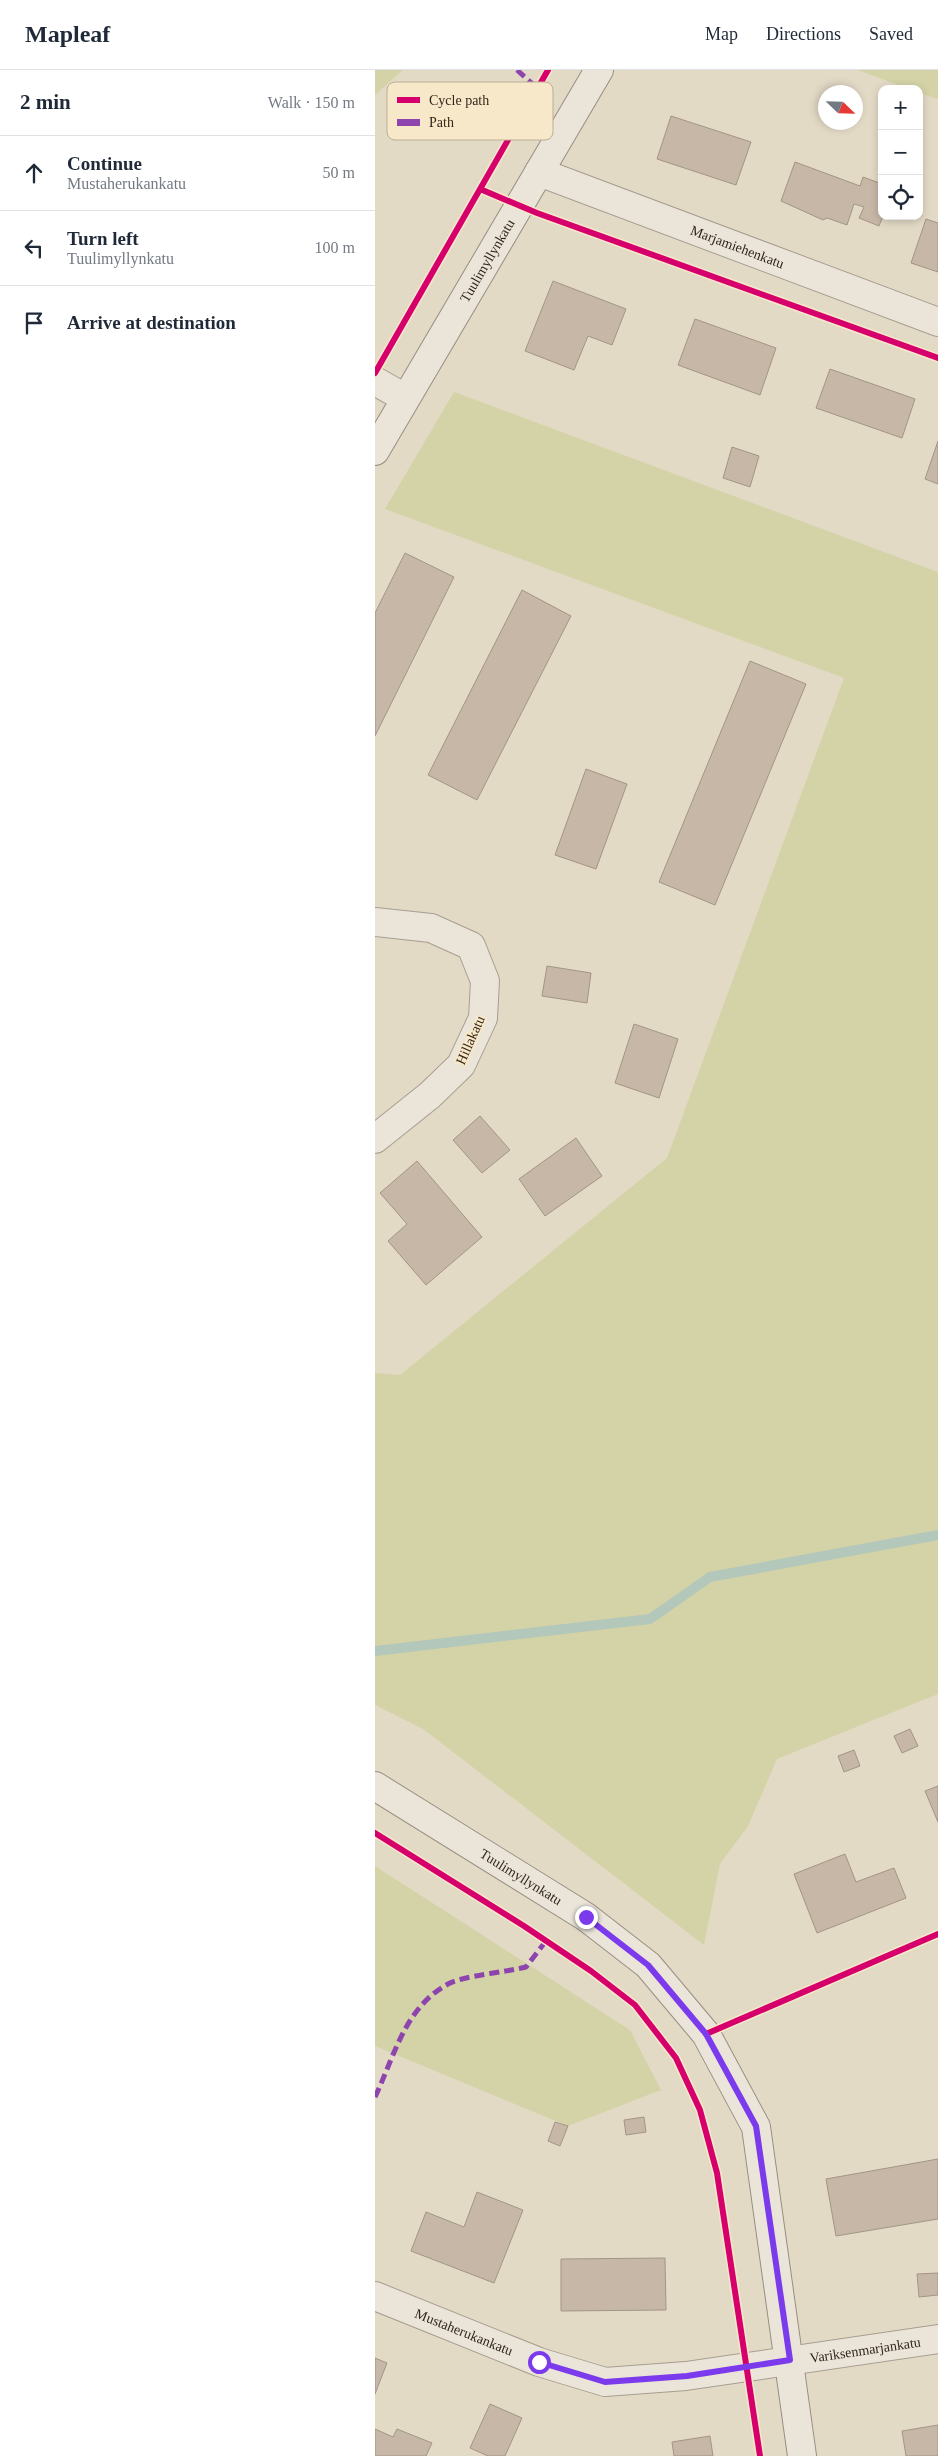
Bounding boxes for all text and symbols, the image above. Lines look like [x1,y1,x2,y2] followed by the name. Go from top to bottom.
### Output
[25,21,110,47] text: Mapleaf
[705,24,738,44] text: Map
[766,24,841,44] text: Directions
[869,24,913,44] text: Saved
[387,82,553,140] legend
[818,85,863,130] north arrow
[878,85,923,220] map controls
[878,85,923,130] button: +
[20,90,71,114] text: 2 min
[429,93,489,108] text: Cycle path
[268,94,355,111] text: Walk · 150 m
[429,115,454,130] text: Path
[878,130,923,175] button: −
[67,153,142,174] text: Continue
[20,159,48,187] icon: ahead
[323,164,355,181] text: 50 m
[67,175,186,192] text: Mustaherukankatu
[878,175,923,220] button: locate
[457,217,518,305] street label: Tuulimyllynkatu
[688,223,786,271] street label: Marjamiehenkatu
[67,228,139,249] text: Turn left
[20,234,48,262] icon: left
[315,239,355,256] text: 100 m
[67,250,174,267] text: Tuulimyllynkatu
[20,309,48,337] icon: arrive
[67,312,236,333] text: Arrive at destination
[453,1013,488,1067] street label: Hillakatu
[477,1846,565,1908] street label: Tuulimyllynkatu
[575,1906,598,1929] route end
[413,2306,515,2359] street label: Mustaherukankatu
[809,2335,922,2366] street label: Variksenmarjankatu
[528,2351,551,2374] route start

